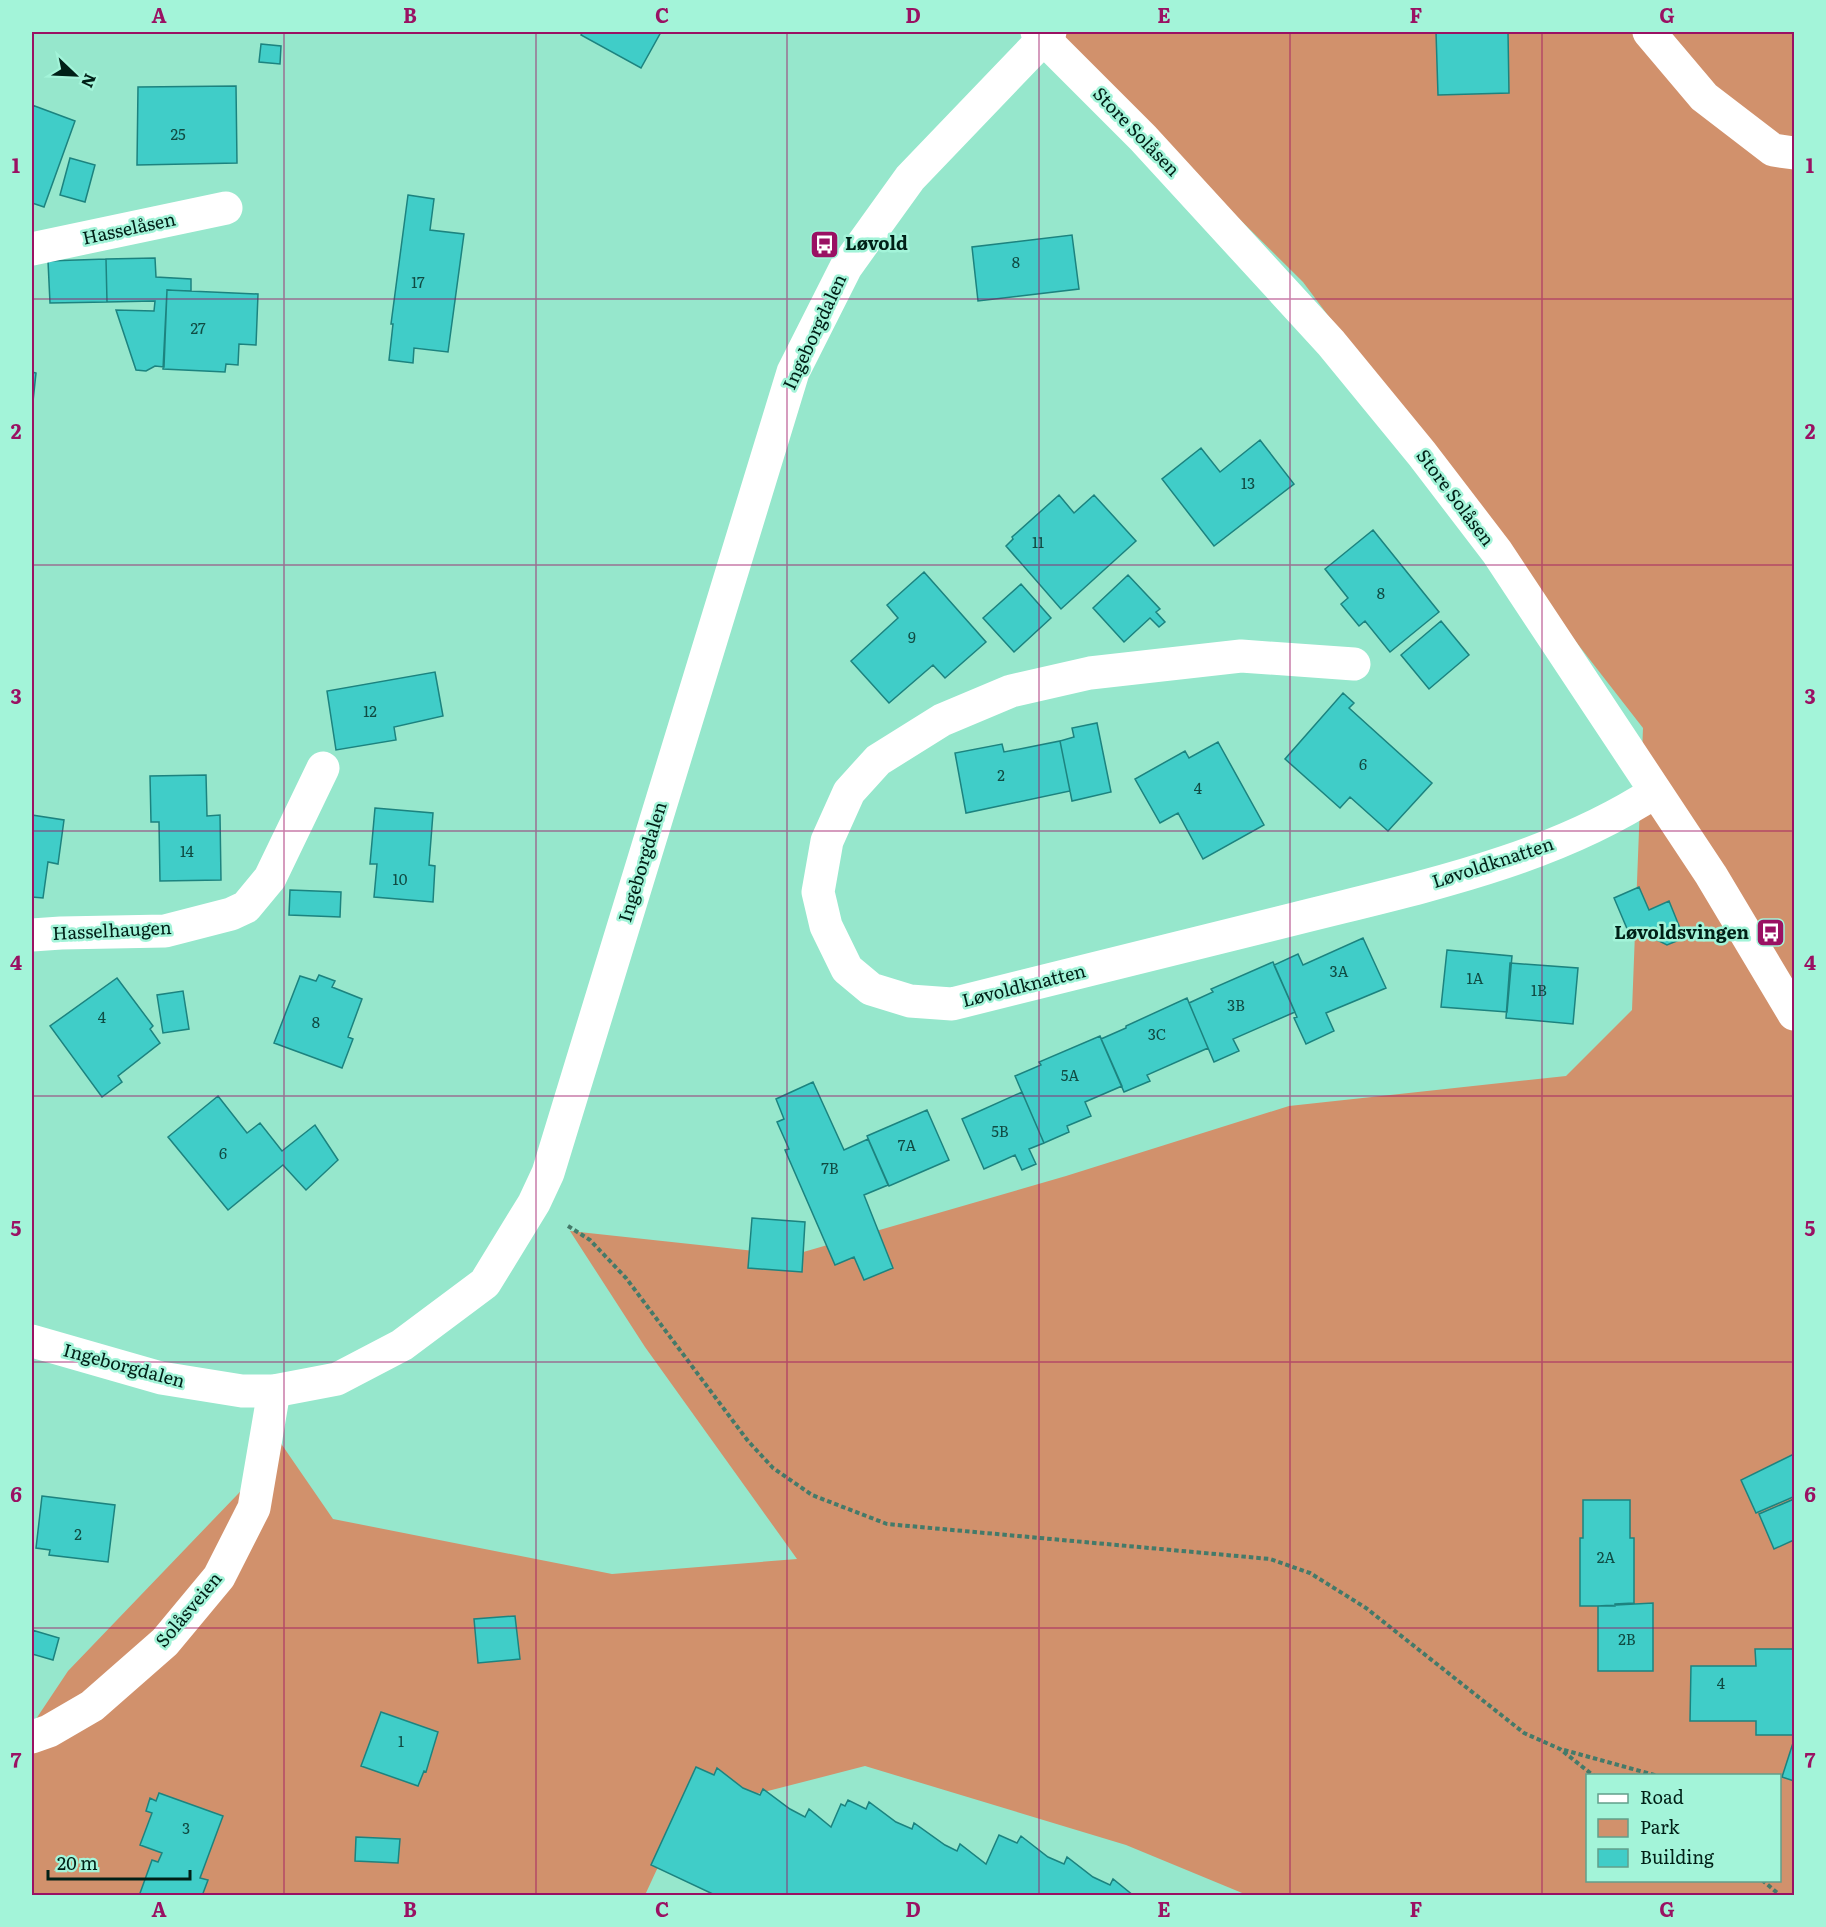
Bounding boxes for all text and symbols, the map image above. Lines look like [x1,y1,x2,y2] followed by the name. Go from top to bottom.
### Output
[151,0,167,29] text: A
[403,0,417,29] text: B
[655,0,669,29] text: C
[905,0,921,29] text: D
[1157,0,1171,29] text: E
[1410,0,1423,29] text: F
[1659,0,1675,29] text: G
[45,45,105,105] north arrow
[76,70,103,92] text: N
[1087,80,1187,182] street label: Store Solåsen
[170,122,186,145] house number: 25
[12,149,20,179] text: 1
[1806,149,1814,179] text: 1
[80,204,178,251] street label: Hasselåsen
[808,228,840,260] bus stop icon: Løvold
[845,229,908,256] place label: Løvold
[1012,250,1020,273] house number: 8
[775,269,852,394] street label: Ingeborgdalen
[411,270,425,293] house number: 17
[190,316,206,339] house number: 27
[11,415,22,445] text: 2
[1805,415,1816,445] text: 2
[1411,443,1502,551] street label: Store Solåsen
[1241,471,1255,494] house number: 13
[1032,530,1044,553] house number: 11
[1377,581,1385,604] house number: 8
[908,625,916,648] house number: 9
[10,680,22,710] text: 3
[1804,680,1816,710] text: 3
[363,699,377,722] house number: 12
[1359,752,1367,775] house number: 6
[997,763,1005,786] house number: 2
[1194,776,1202,799] house number: 4
[610,798,673,925] street label: Ingeborgdalen
[1428,829,1557,894] street label: Løvoldknatten
[180,839,194,862] house number: 14
[393,867,408,890] house number: 10
[52,913,172,946] street label: Hasselhaugen
[1754,917,1786,949] bus stop icon: Løvoldsvingen
[1614,918,1749,945] place label: Løvoldsvingen
[10,946,22,976] text: 4
[1804,946,1816,976] text: 4
[959,956,1088,1013] street label: Løvoldknatten
[1329,959,1349,982] house number: 3A
[1466,966,1484,989] house number: 1A
[1531,978,1547,1001] house number: 1B
[1227,993,1245,1016] house number: 3B
[98,1005,106,1028] house number: 4
[312,1010,320,1033] house number: 8
[1148,1022,1166,1045] house number: 3C
[1061,1063,1079,1086] house number: 5A
[991,1119,1009,1142] house number: 5B
[898,1133,916,1156] house number: 7A
[219,1141,227,1164] house number: 6
[821,1156,839,1179] house number: 7B
[11,1212,22,1242] text: 5
[1805,1212,1816,1242] text: 5
[61,1335,188,1394] street label: Ingeborgdalen
[10,1478,22,1508] text: 6
[1804,1478,1816,1508] text: 6
[74,1522,82,1545] house number: 2
[1597,1545,1615,1568] house number: 2A
[148,1565,228,1653] street label: Solåsveien
[1618,1627,1636,1650] house number: 2B
[1717,1671,1725,1694] house number: 4
[398,1729,404,1752] house number: 1
[11,1744,22,1774] text: 7
[1805,1744,1816,1774] text: 7
[1586,1774,1781,1882] legend
[1640,1783,1684,1810] text: Road
[1640,1813,1681,1840] text: Park
[182,1816,190,1839] house number: 3
[48,1843,190,1881] scale bar
[1640,1843,1715,1870] text: Building
[57,1849,98,1876] text: 20 m
[151,1893,167,1923] text: A
[403,1893,417,1923] text: B
[655,1893,669,1923] text: C
[905,1893,921,1923] text: D
[1157,1893,1171,1923] text: E
[1410,1893,1423,1923] text: F
[1659,1893,1675,1923] text: G

